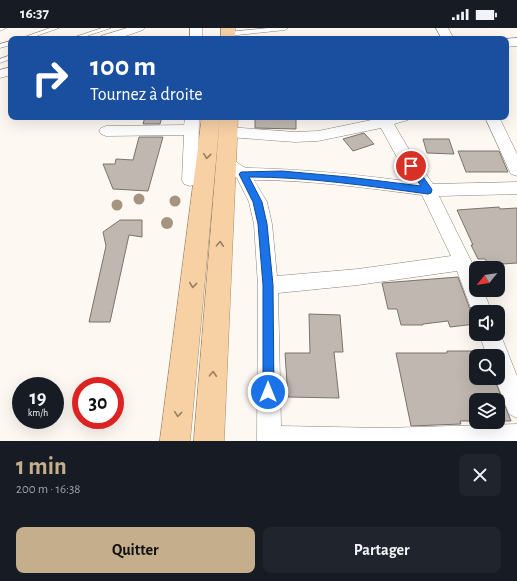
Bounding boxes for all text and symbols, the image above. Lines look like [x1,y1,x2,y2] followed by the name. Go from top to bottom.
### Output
[20,6,49,21] text: 16:37
[24,52,76,104] icon: right
[90,53,156,81] text: 100 m
[90,86,203,104] text: Tournez à droite
[394,149,428,183] pin
[203,153,212,159] one-way arrow
[400,155,422,177] icon: arrive
[216,241,225,247] one-way arrow
[469,261,505,297] north arrow
[469,261,505,429] map controls
[188,282,197,288] one-way arrow
[469,305,505,341] button: sound
[469,349,505,385] button: search
[208,371,217,377] one-way arrow
[247,371,289,413] position arrow
[72,377,124,429] speed limit sign: 30
[30,388,46,408] text: 19
[469,393,505,429] button: layers
[28,408,48,418] text: km/h
[174,411,183,417] one-way arrow
[459,454,501,496] button: close
[16,455,67,479] text: 1 min
[16,483,81,496] text: 200 m · 16:38
[16,527,255,573] button: Quitter
[263,527,501,573] button: Partager

